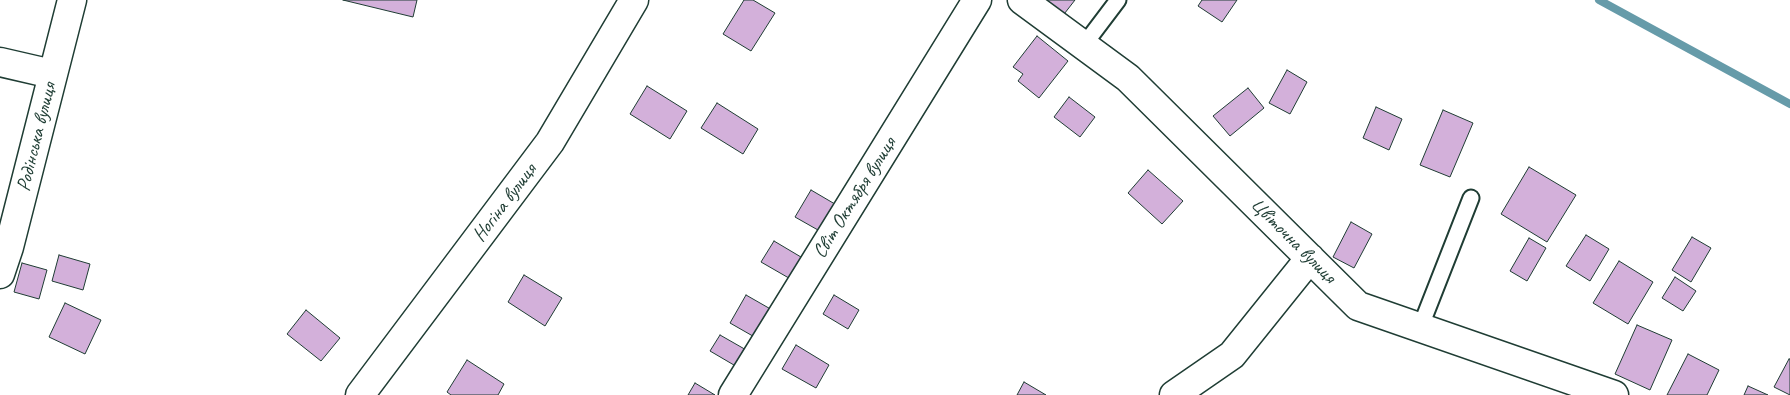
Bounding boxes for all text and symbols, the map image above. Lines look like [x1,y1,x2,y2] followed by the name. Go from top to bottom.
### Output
[12,80,62,194] street label: Родінська вулиця
[808,133,902,263] street label: Світ Октября вулиця
[468,159,542,247] street label: Ногіна вулиця
[1245,193,1341,289] street label: Цвiточна вулиця

